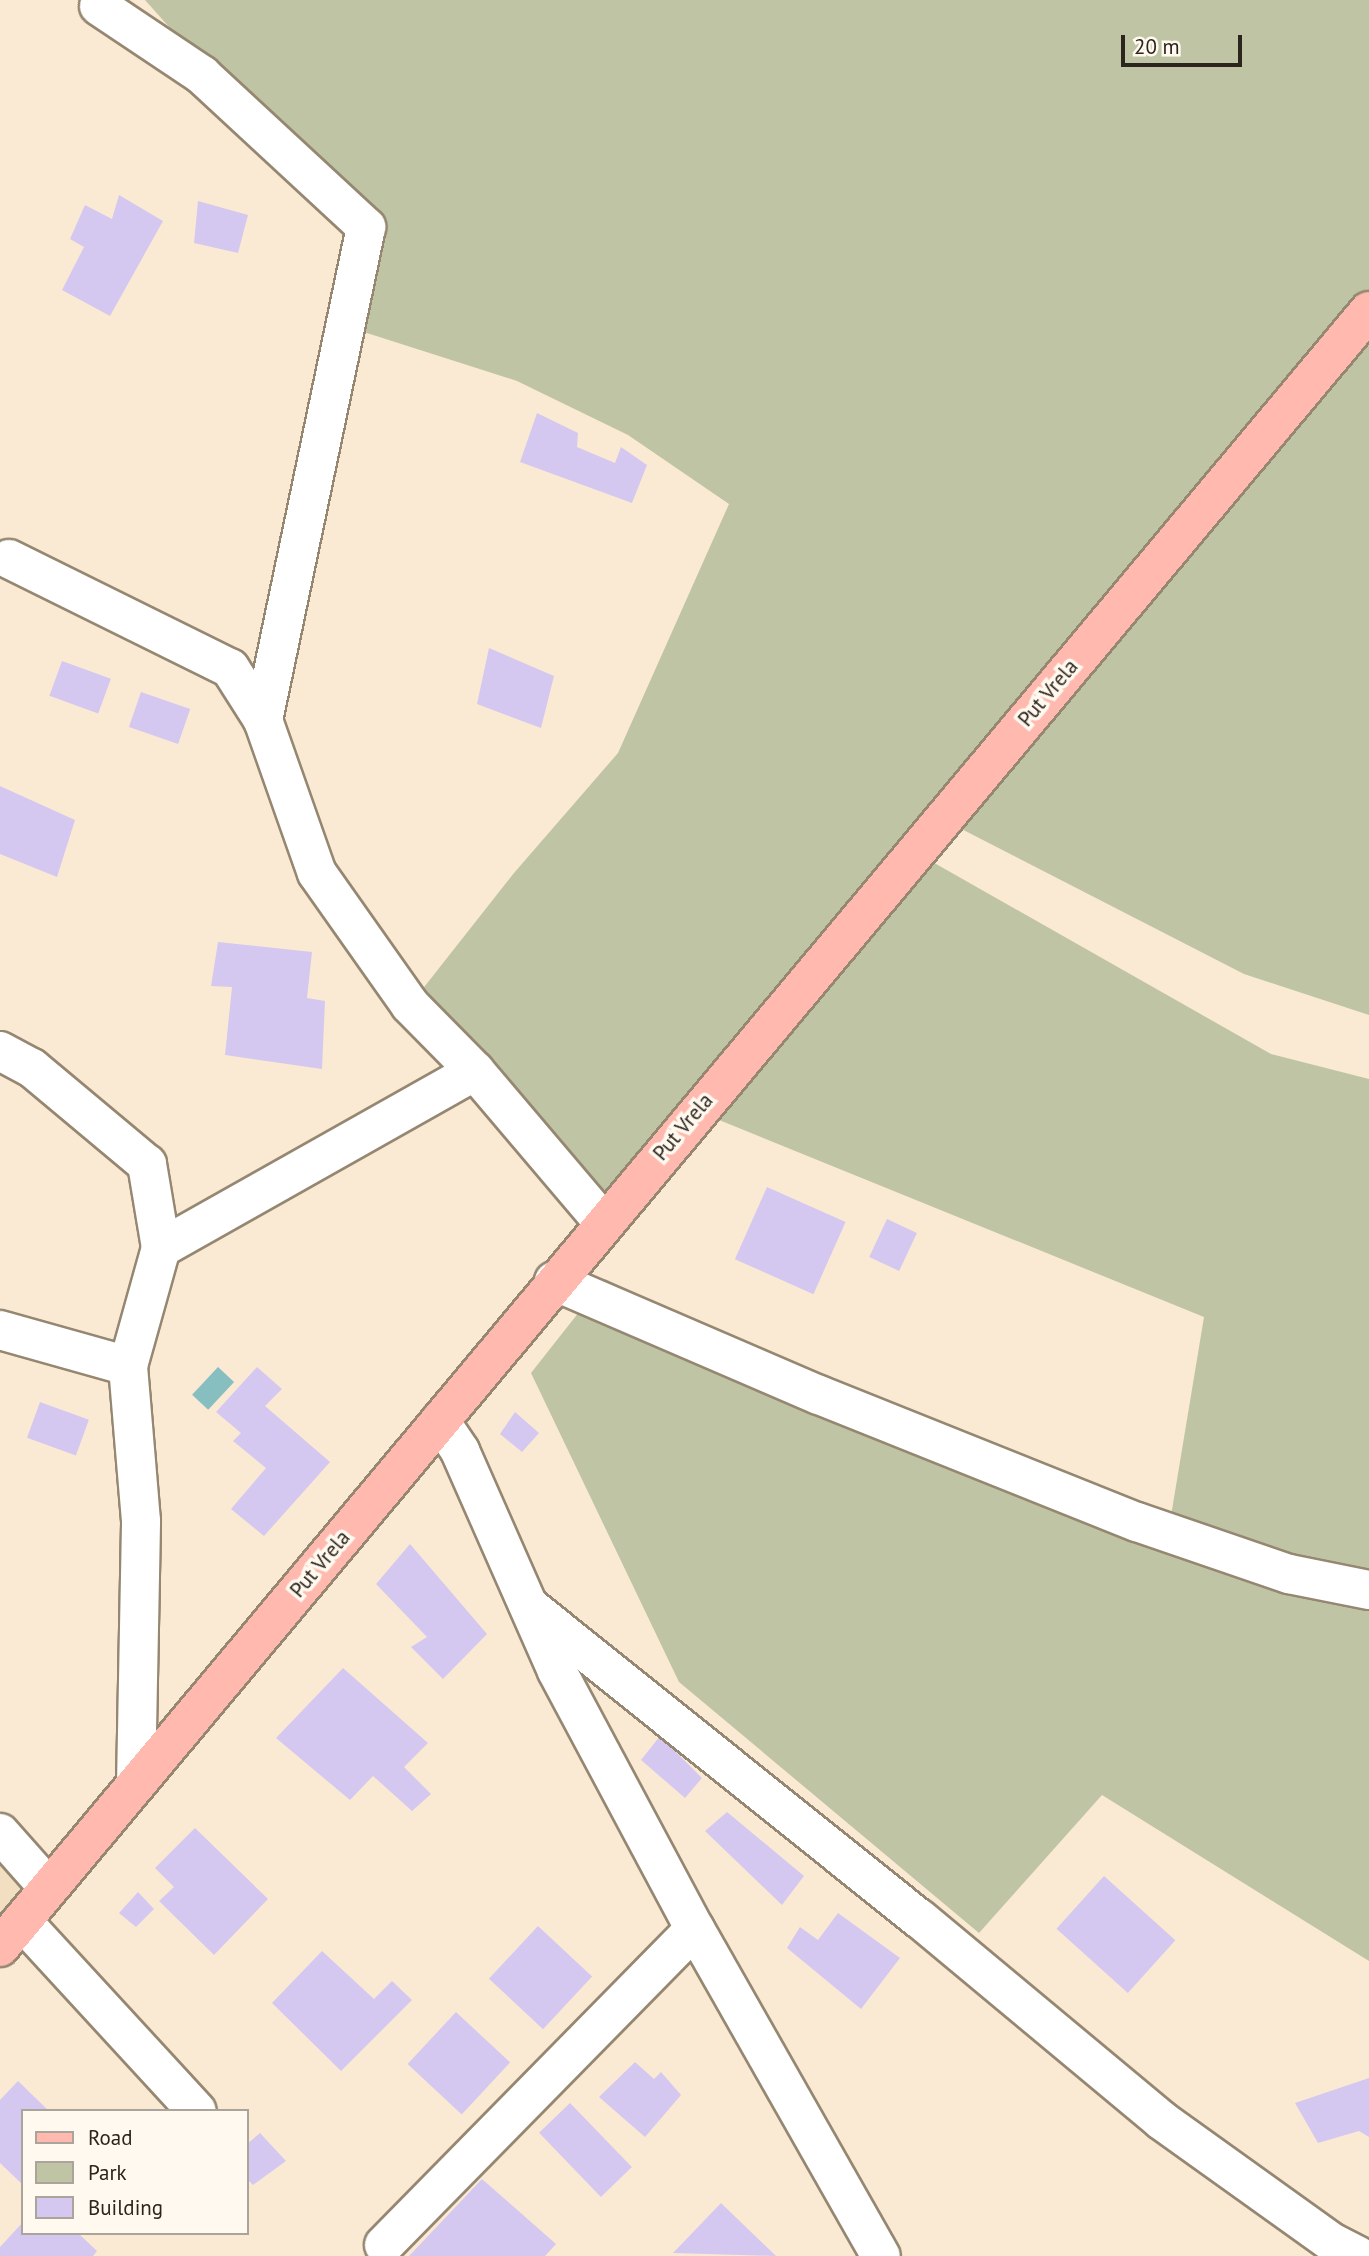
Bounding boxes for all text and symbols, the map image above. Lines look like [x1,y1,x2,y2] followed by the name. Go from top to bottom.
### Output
[1124,21,1245,65] scale bar
[1134,33,1180,60] text: 20 m
[1013,654,1083,732] street label: Put Vrela
[648,1088,718,1166] street label: Put Vrela
[285,1525,355,1603] street label: Put Vrela
[21,2109,248,2235] legend
[88,2124,132,2151] text: Road
[88,2159,127,2186] text: Park
[88,2194,163,2221] text: Building

